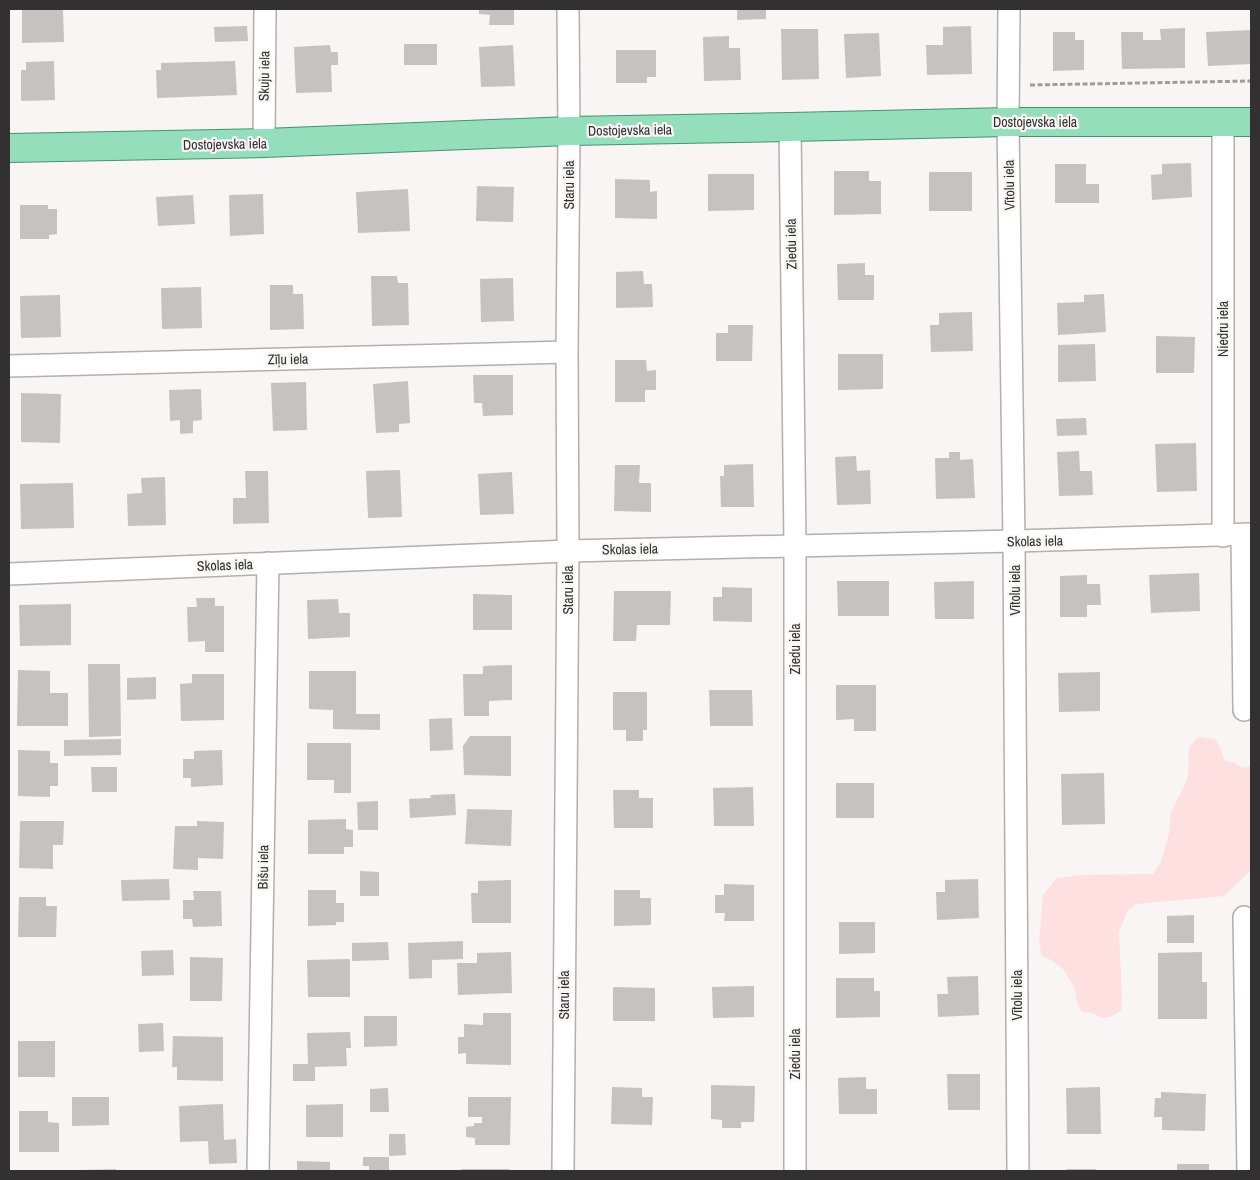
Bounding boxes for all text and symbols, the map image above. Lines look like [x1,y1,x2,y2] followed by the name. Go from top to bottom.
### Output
[255,50,273,101] street label: Skuju iela
[993,113,1078,131] street label: Dostojevska iela
[588,120,673,140] street label: Dostojevska iela
[183,134,268,154] street label: Dostojevska iela
[1000,159,1018,211] street label: Vītolu iela
[560,160,578,210] street label: Staru iela
[782,218,800,270] street label: Ziedu iela
[1214,300,1232,357] street label: Niedru iela
[267,350,309,368] street label: Zīļu iela
[1007,532,1064,550] street label: Skolas iela
[602,540,659,558] street label: Skolas iela
[197,555,254,575] street label: Skolas iela
[1006,564,1024,615] street label: Vītolu iela
[559,565,577,615] street label: Staru iela
[786,623,804,675] street label: Ziedu iela
[254,844,272,889] street label: Bišu iela
[1008,969,1026,1020] street label: Vītolu iela
[555,970,573,1020] street label: Staru iela
[786,1028,804,1080] street label: Ziedu iela

